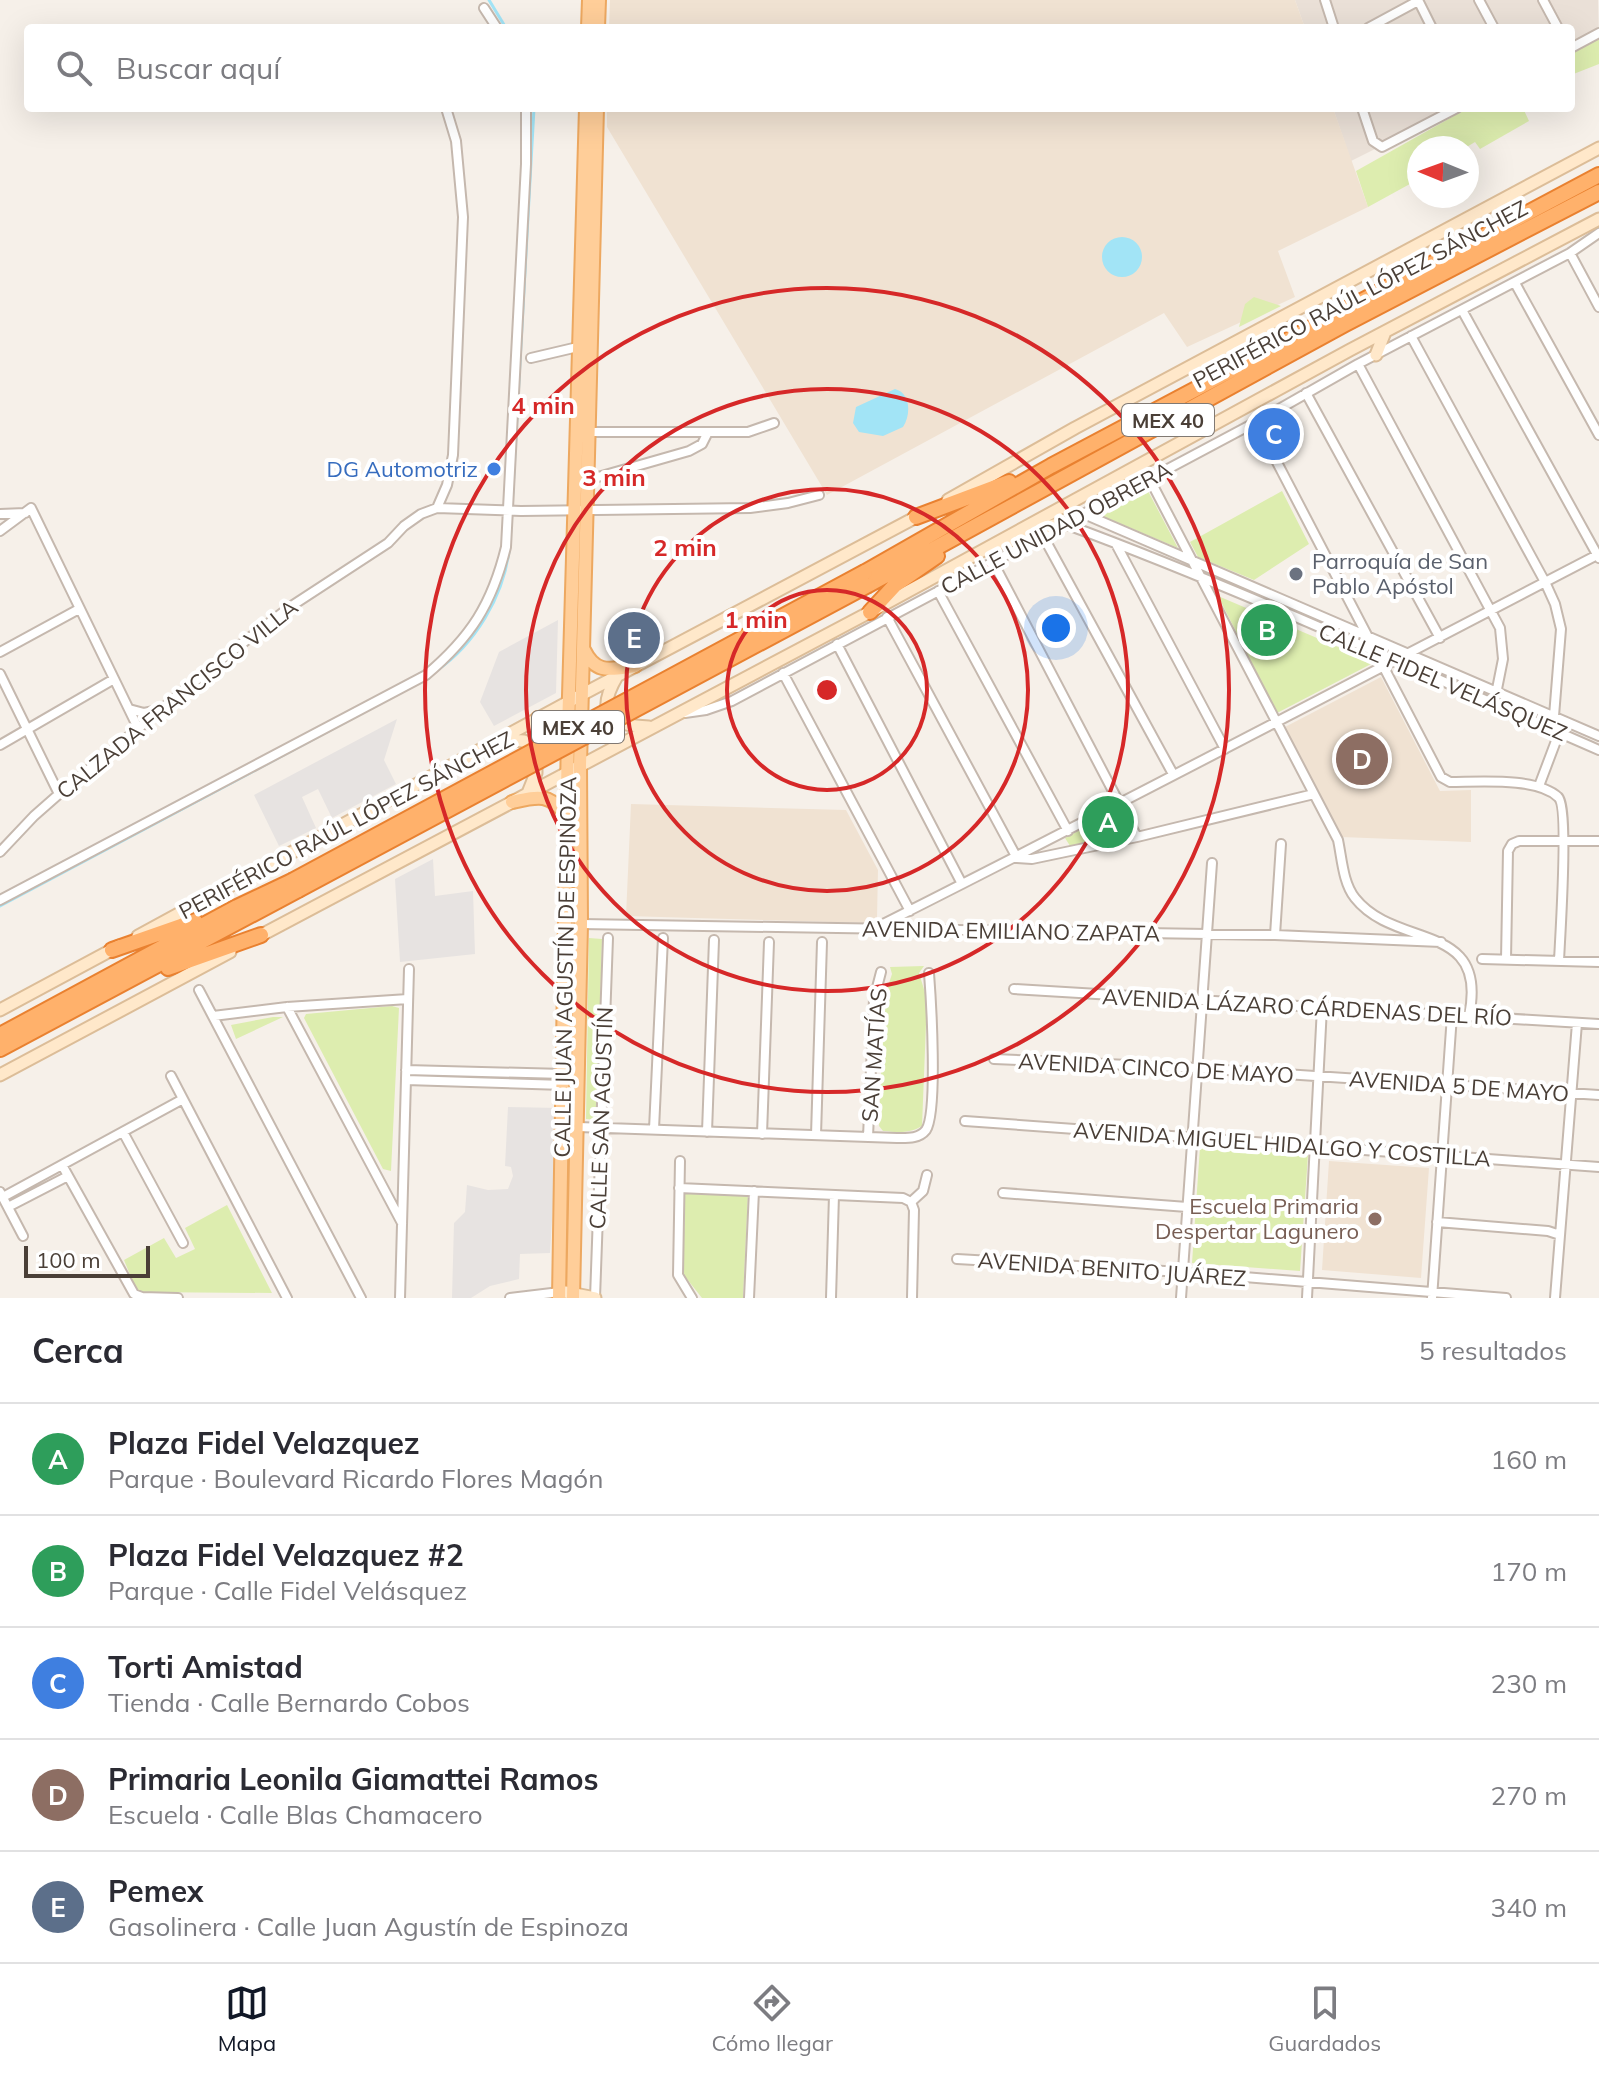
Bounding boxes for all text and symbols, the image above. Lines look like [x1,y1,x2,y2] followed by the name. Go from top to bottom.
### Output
[24,24,1575,112] search box
[52,46,96,90] icon: search
[116,49,281,87] text: Buscar aquí
[1407,136,1479,208] north arrow
[1188,194,1532,394] street label: PERIFÉRICO RAÚL LÓPEZ SÁNCHEZ
[511,390,575,420] text: 4 min
[1122,404,1214,436] road number: MEX 40
[1248,404,1300,464] pin: C
[327,455,478,483] place label: DG Automotriz
[936,455,1176,601] street label: CALLE UNIDAD OBRERA
[485,460,503,478] marker: DG Automotriz
[582,462,646,492] text: 3 min
[653,532,717,562] text: 2 min
[1312,547,1488,600] place label: Parroquía de San Pablo Apóstol
[1287,565,1305,583] marker: Parroquía de San Pablo Apóstol
[51,593,303,805] street label: CALZADA FRANCISCO VILLA
[1241,600,1293,660] pin: B
[724,604,788,634] text: 1 min
[608,608,660,668] pin: E
[1036,608,1076,648] your location
[1314,617,1572,747] street label: CALLE FIDEL VELÁSQUEZ
[813,676,841,704] centre of rings
[532,711,624,743] road number: MEX 40
[174,725,518,925] street label: PERIFÉRICO RAÚL LÓPEZ SÁNCHEZ
[1336,729,1388,789] pin: D
[548,776,582,1158] street label: CALLE JUAN AGUSTÍN DE ESPINOZA
[1082,792,1134,852] pin: A
[862,914,1160,948] street label: AVENIDA EMILIANO ZAPATA
[1101,982,1513,1032] street label: AVENIDA LÁZARO CÁRDENAS DEL RÍO
[855,987,893,1123] street label: SAN MATÍAS
[583,1006,619,1230] street label: CALLE SAN AGUSTÍN
[1017,1047,1295,1089] street label: AVENIDA CINCO DE MAYO
[1348,1064,1570,1108] street label: AVENIDA 5 DE MAYO
[1072,1115,1492,1173] street label: AVENIDA MIGUEL HIDALGO Y COSTILLA
[1155,1192,1359,1245] place label: Escuela Primaria Despertar Lagunero
[1366,1210,1384,1228] marker: Escuela Primaria Despertar Lagunero
[24,1242,150,1278] scale bar
[36,1246,101,1274] text: 100 m
[977,1246,1247,1292] street label: AVENIDA BENITO JUÁREZ
[32,1329,124,1372] text: Cerca
[1419,1334,1567,1367] text: 5 resultados
[108,1424,420,1462] text: Plaza Fidel Velazquez
[48,1443,68,1476] text: A
[1491,1443,1567,1476] text: 160 m
[108,1462,603,1495] text: Parque · Boulevard Ricardo Flores Magón
[108,1536,464,1574] text: Plaza Fidel Velazquez #2
[49,1555,67,1588] text: B
[1491,1555,1567,1588] text: 170 m
[108,1574,467,1607] text: Parque · Calle Fidel Velásquez
[108,1648,303,1686] text: Torti Amistad
[49,1667,67,1700] text: C
[1491,1667,1567,1700] text: 230 m
[108,1686,470,1719] text: Tienda · Calle Bernardo Cobos
[108,1760,598,1798] text: Primaria Leonila Giamattei Ramos
[48,1779,68,1812] text: D
[1491,1779,1567,1812] text: 270 m
[108,1798,483,1831] text: Escuela · Calle Blas Chamacero
[108,1872,203,1910] text: Pemex
[50,1891,66,1924] text: E
[1491,1891,1567,1924] text: 340 m
[108,1910,629,1943] text: Gasolinera · Calle Juan Agustín de Espinoza
[218,1981,276,2057] tab: Mapa
[712,1981,833,2057] tab: Cómo llegar
[1268,1981,1381,2057] tab: Guardados

